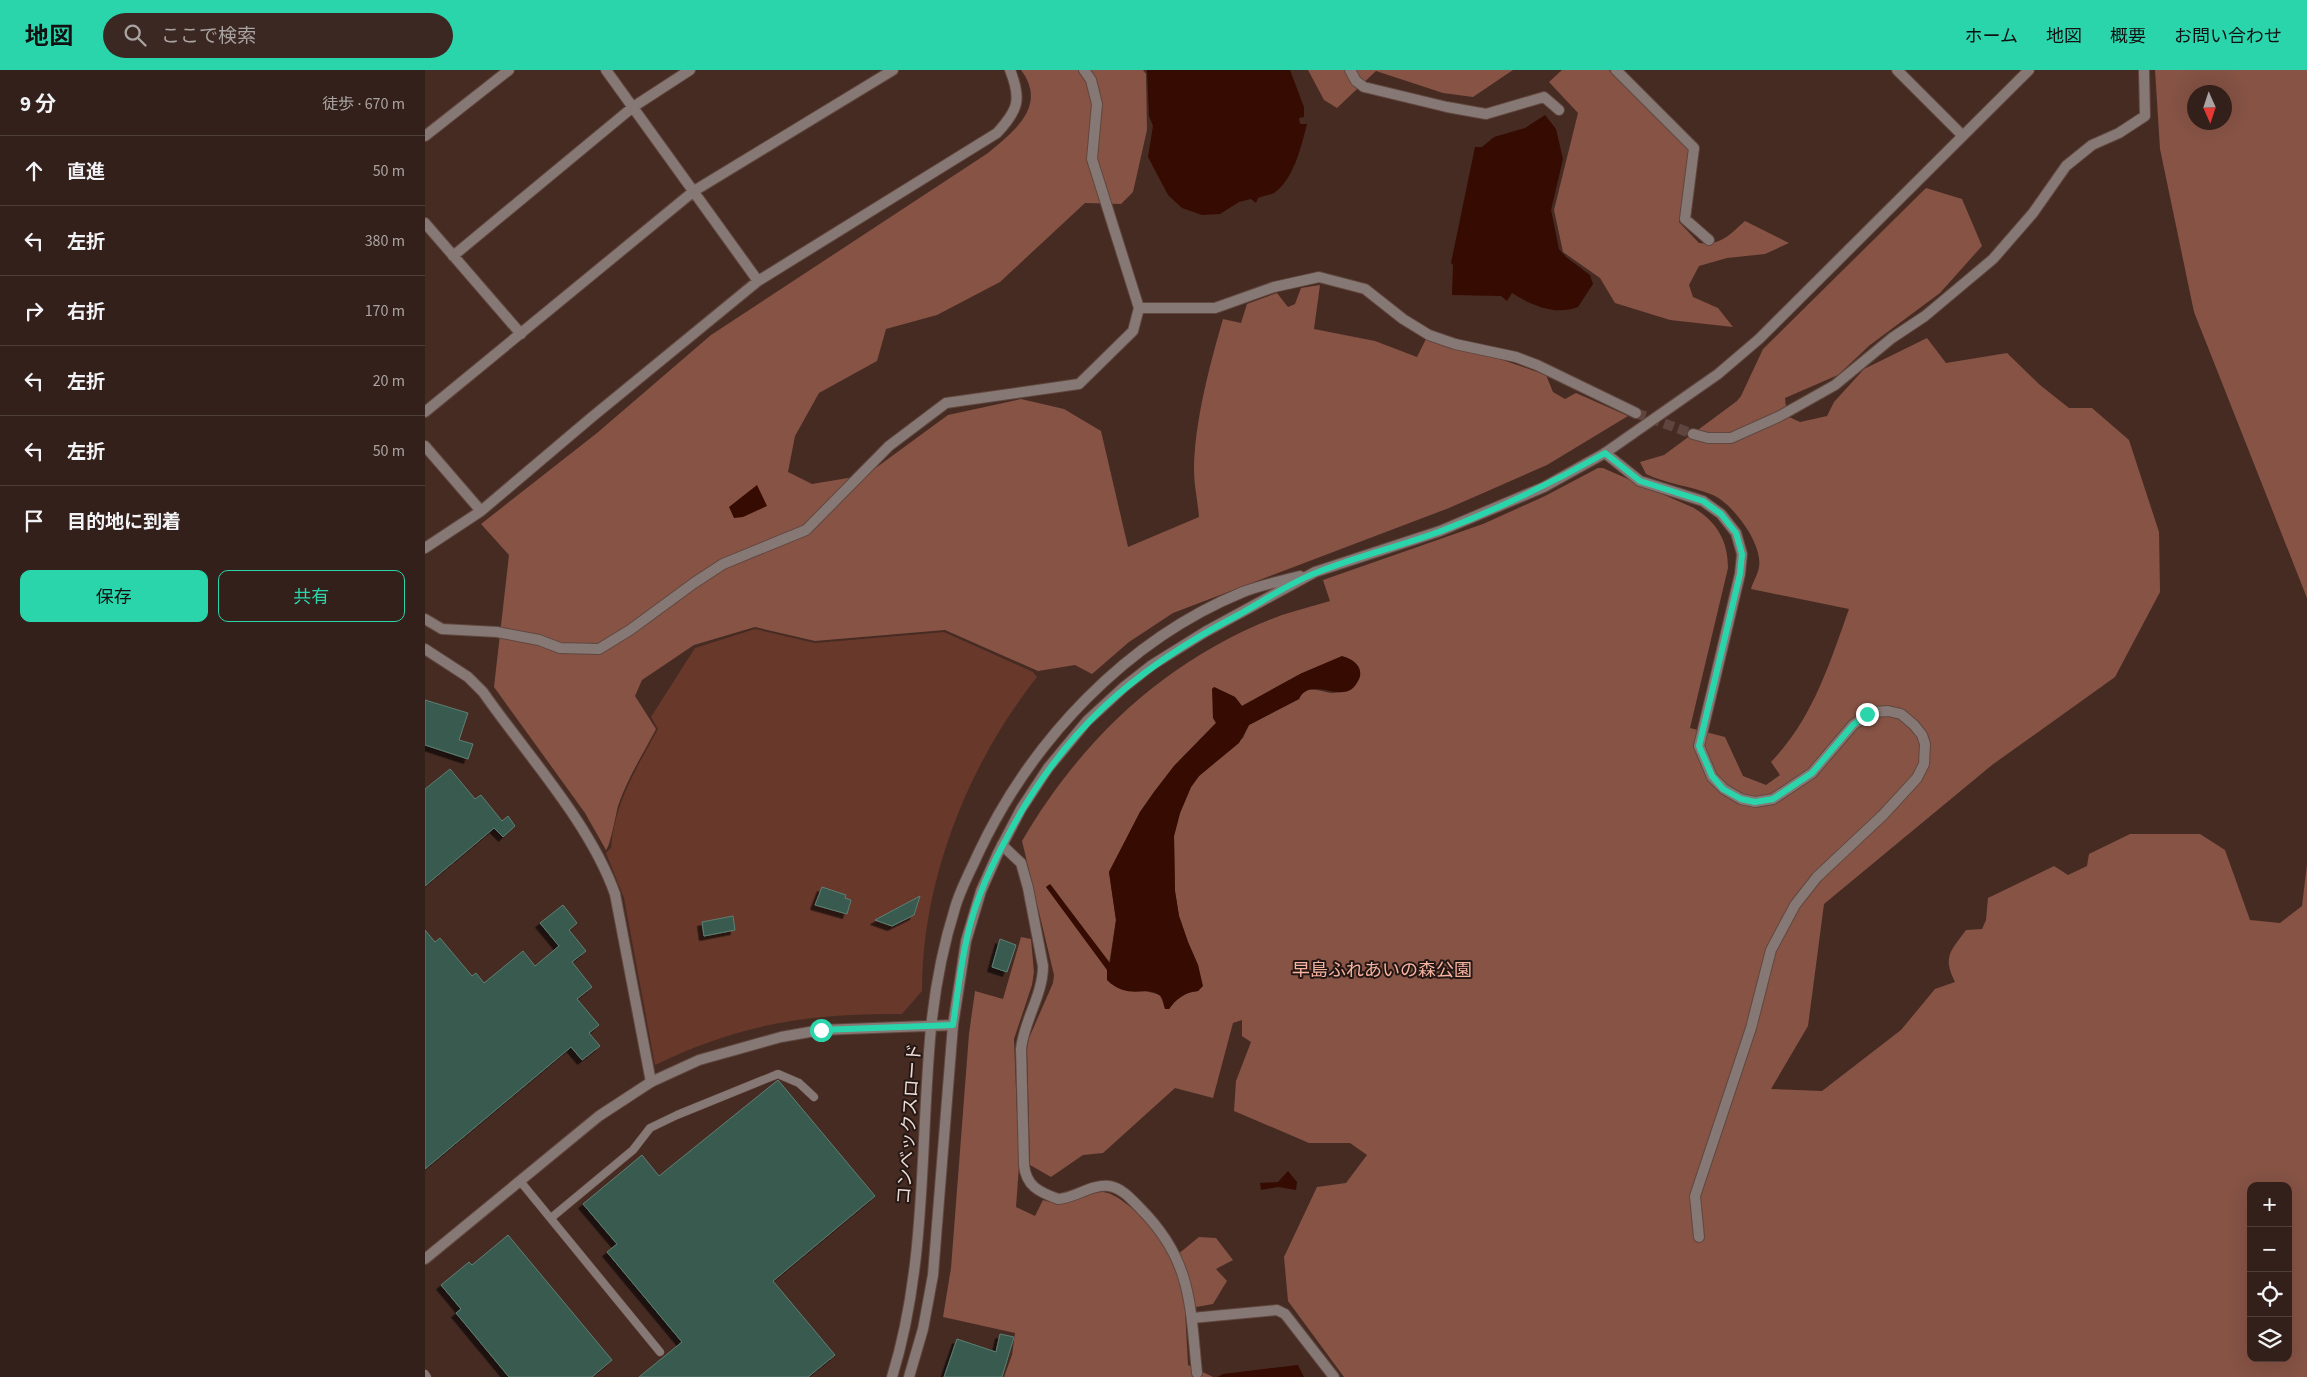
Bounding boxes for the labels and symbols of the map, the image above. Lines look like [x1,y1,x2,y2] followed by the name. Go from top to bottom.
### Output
[2187,85,2232,130] north arrow
[1856,703,1879,726] route end
[1292,958,1472,983] park label: 早島ふれあいの森公園
[810,1019,833,1042] route start
[891,1043,928,1205] street label: コンベックスロード

